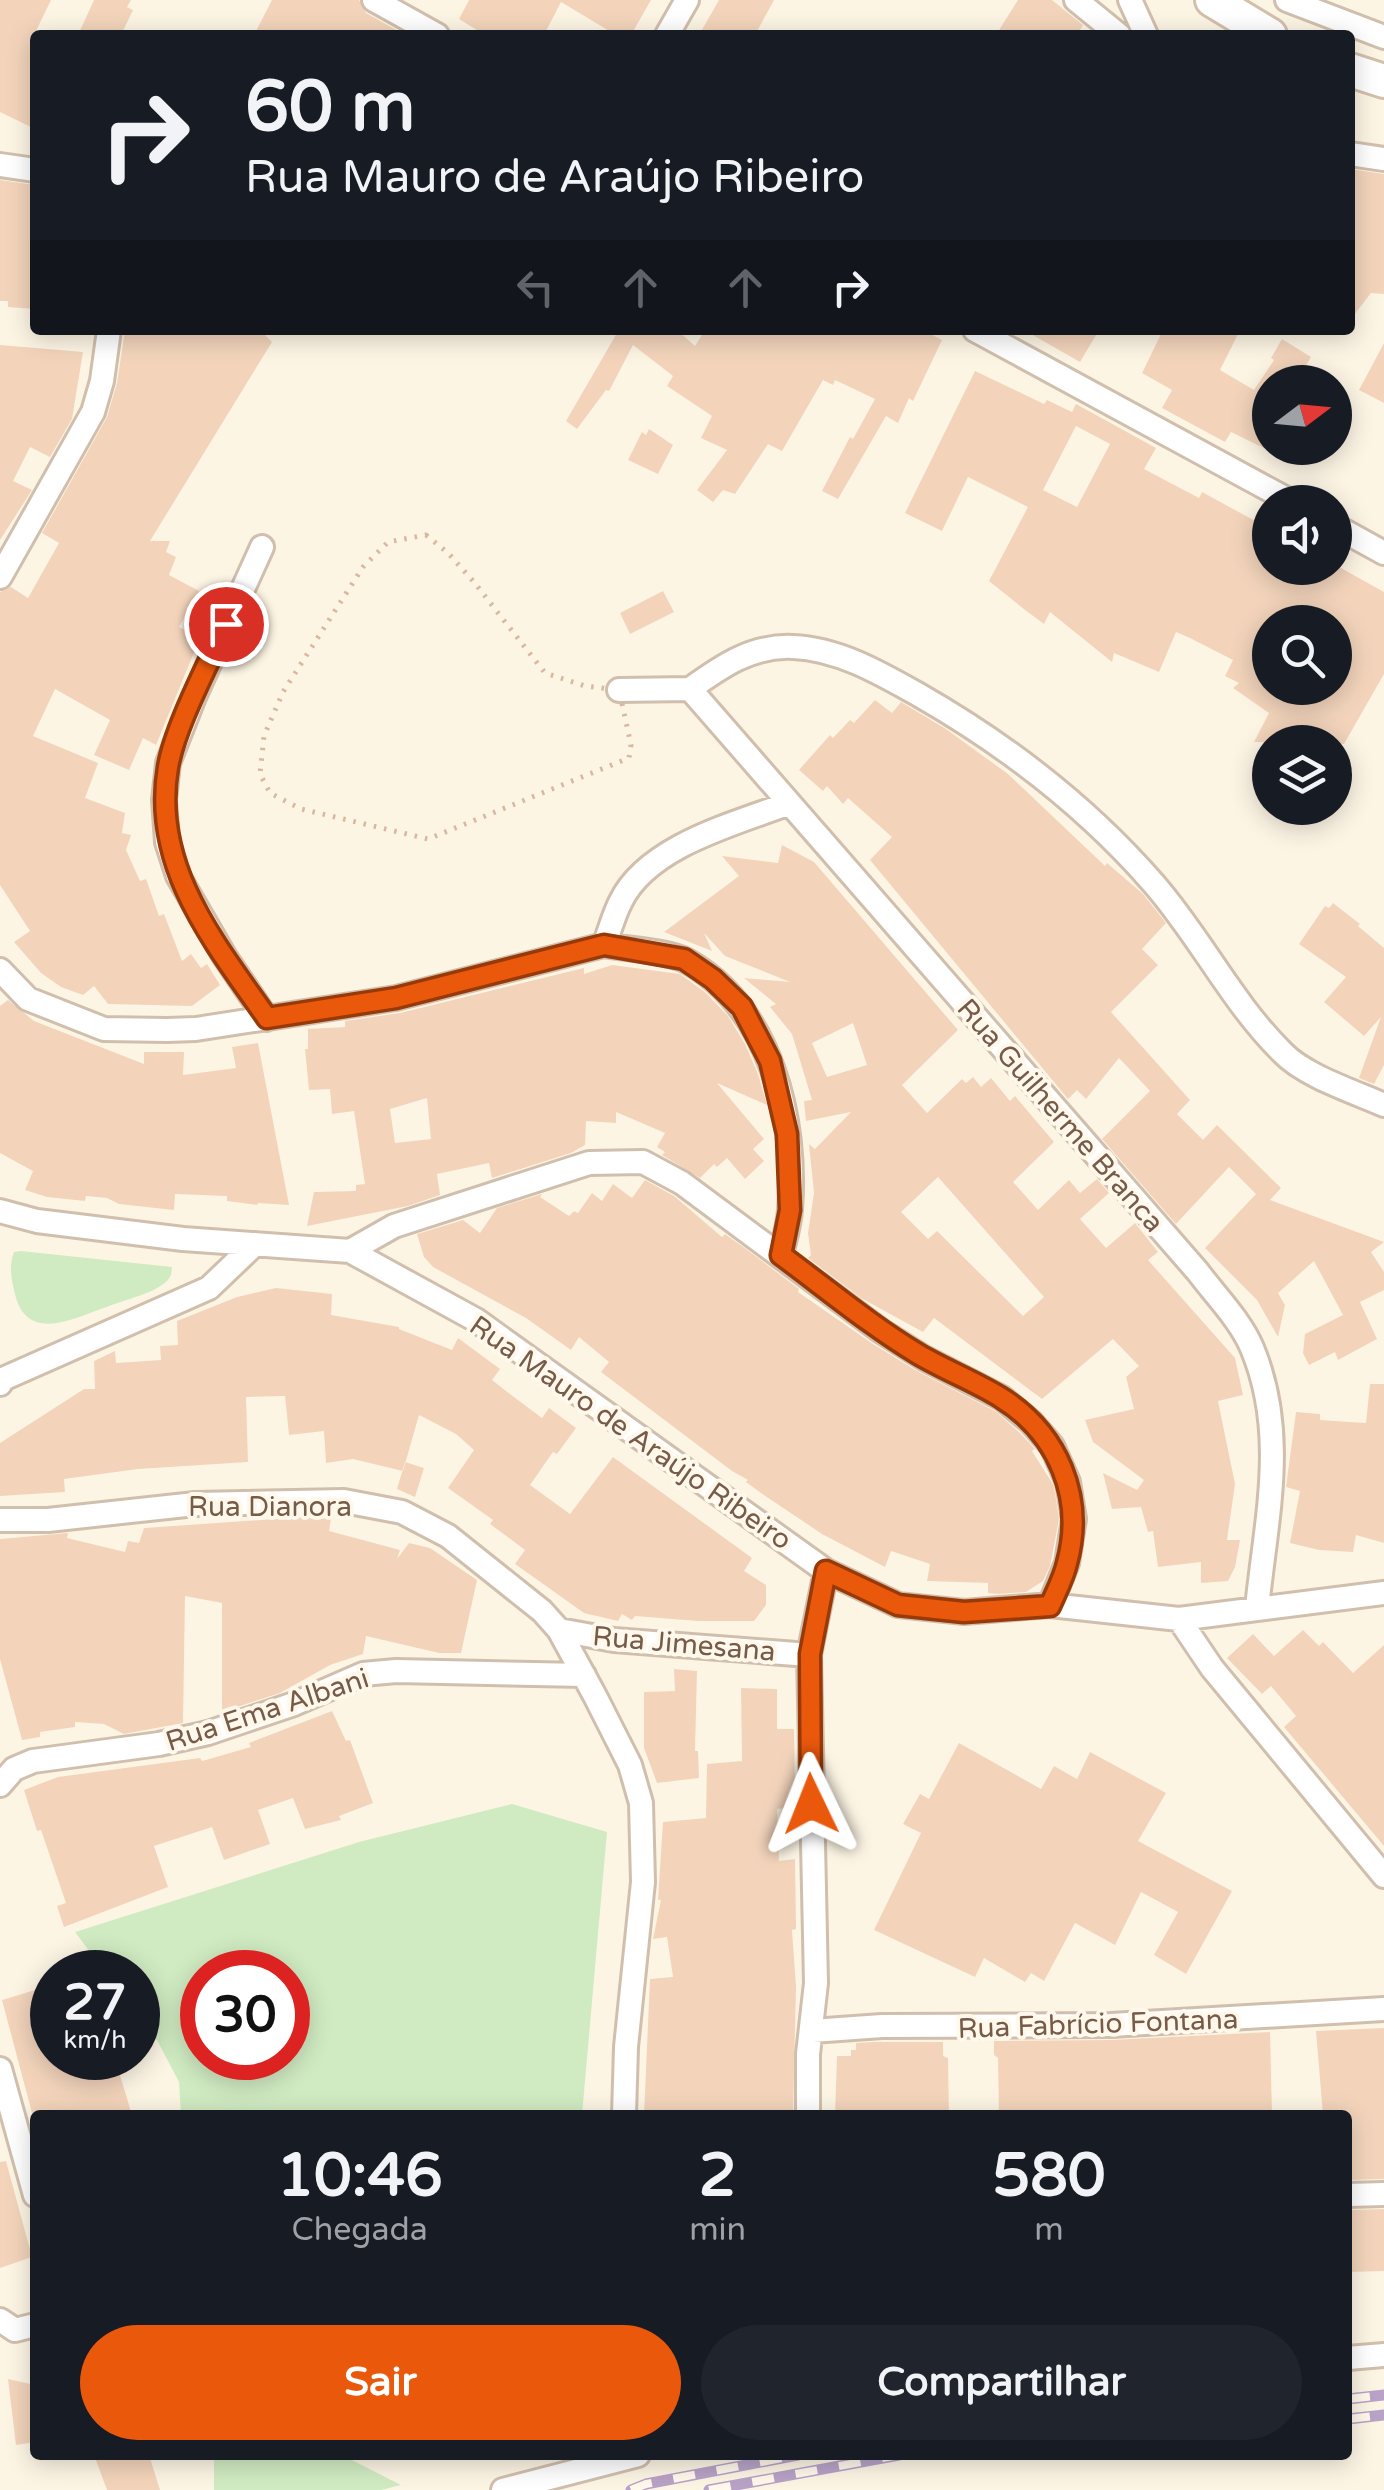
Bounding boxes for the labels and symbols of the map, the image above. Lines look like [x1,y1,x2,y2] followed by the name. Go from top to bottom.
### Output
[1252,365,1352,465] north arrow
[184,582,269,667] pin
[950,992,1171,1239] street label: Rua Guilherme Branca
[463,1308,798,1557] street label: Rua Mauro de Araújo Ribeiro
[188,1490,352,1524] street label: Rua Dianora
[591,1619,777,1669] street label: Rua Jimesana
[161,1661,373,1759] street label: Rua Ema Albani
[759,1752,863,1856] position arrow
[180,1950,310,2080] speed limit sign: 30
[957,2002,1239,2046] street label: Rua Fabrício Fontana

